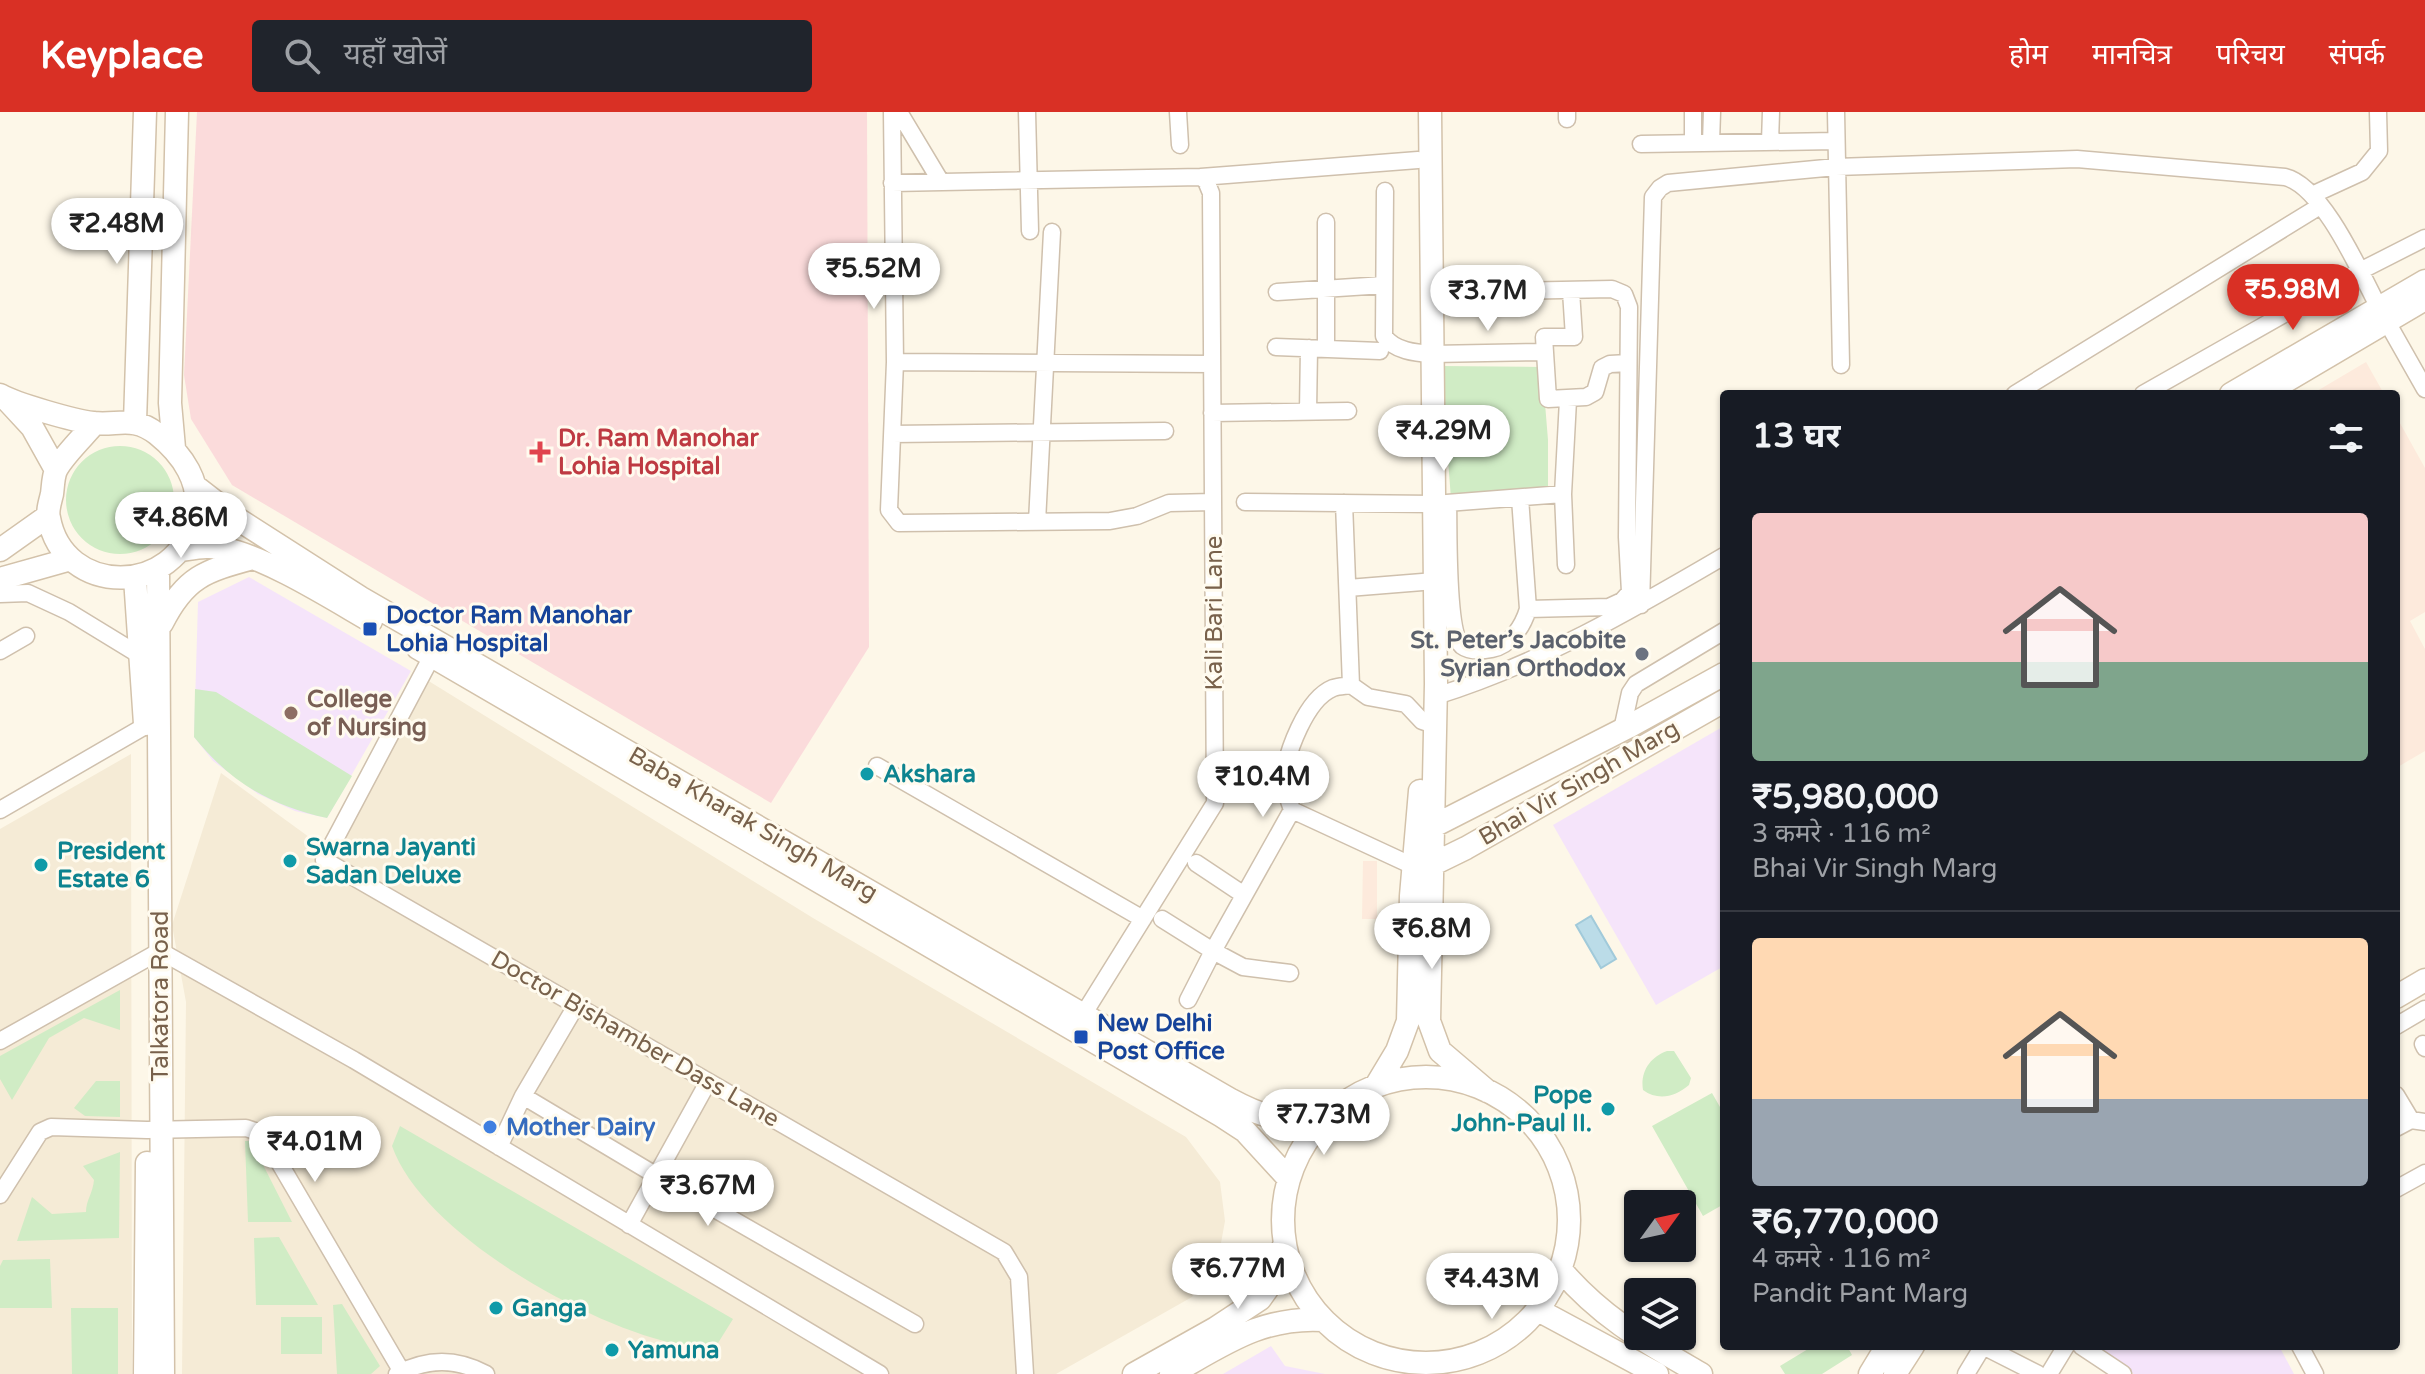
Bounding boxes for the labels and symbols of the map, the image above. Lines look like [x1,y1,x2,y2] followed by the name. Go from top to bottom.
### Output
[52,198,182,266] pin: ₹2.48M
[809,243,939,311] pin: ₹5.52M
[2228,264,2358,332] pin: ₹5.98M
[1432,265,1544,333] pin: ₹3.7M
[1379,405,1509,473] pin: ₹4.29M
[558,424,760,481] place label: Dr. Ram Manohar Lohia Hospital
[529,441,551,463] marker: Dr. Ram Manohar Lohia Hospital
[116,492,246,560] pin: ₹4.86M
[1200,536,1229,690] street label: Kali Bari Lane
[386,601,633,658] place label: Doctor Ram Manohar Lohia Hospital
[361,620,379,638] marker: Doctor Ram Manohar Lohia Hospital
[1410,626,1626,683] place label: St. Peter’s Jacobite Syrian Orthodox
[1633,645,1651,663] marker: St. Peter’s Jacobite Syrian Orthodox
[307,685,427,742] place label: College of Nursing
[282,704,300,722] marker: College of Nursing
[1474,714,1684,852] street label: Bhai Vir Singh Marg
[623,741,883,907] street label: Baba Kharak Singh Marg
[1198,751,1328,819] pin: ₹10.4M
[883,760,976,789] place label: Akshara
[858,765,876,783] marker: Akshara
[306,833,476,890] place label: Swarna Jayanti Sadan Deluxe
[57,837,166,894] place label: President Estate 6
[281,852,299,870] marker: Swarna Jayanti Sadan Deluxe
[32,856,50,874] marker: President Estate 6
[1376,903,1488,971] pin: ₹6.8M
[146,910,175,1082] street label: Talkatora Road
[486,944,784,1134] street label: Doctor Bishamber Dass Lane
[1097,1009,1225,1066] place label: New Delhi Post Office
[1072,1028,1090,1046] marker: New Delhi Post Office
[1451,1081,1592,1138] place label: Pope John-Paul II.
[1259,1089,1389,1157] pin: ₹7.73M
[1599,1100,1617,1118] marker: Pope John-Paul II.
[506,1113,656,1142] place label: Mother Dairy
[250,1116,380,1184] pin: ₹4.01M
[481,1118,499,1136] marker: Mother Dairy
[643,1160,773,1228] pin: ₹3.67M
[1624,1190,1696,1262] north arrow
[1173,1243,1303,1311] pin: ₹6.77M
[1427,1253,1557,1321] pin: ₹4.43M
[512,1294,587,1323] place label: Ganga
[487,1299,505,1317] marker: Ganga
[628,1336,720,1365] place label: Yamuna
[603,1341,621,1359] marker: Yamuna

